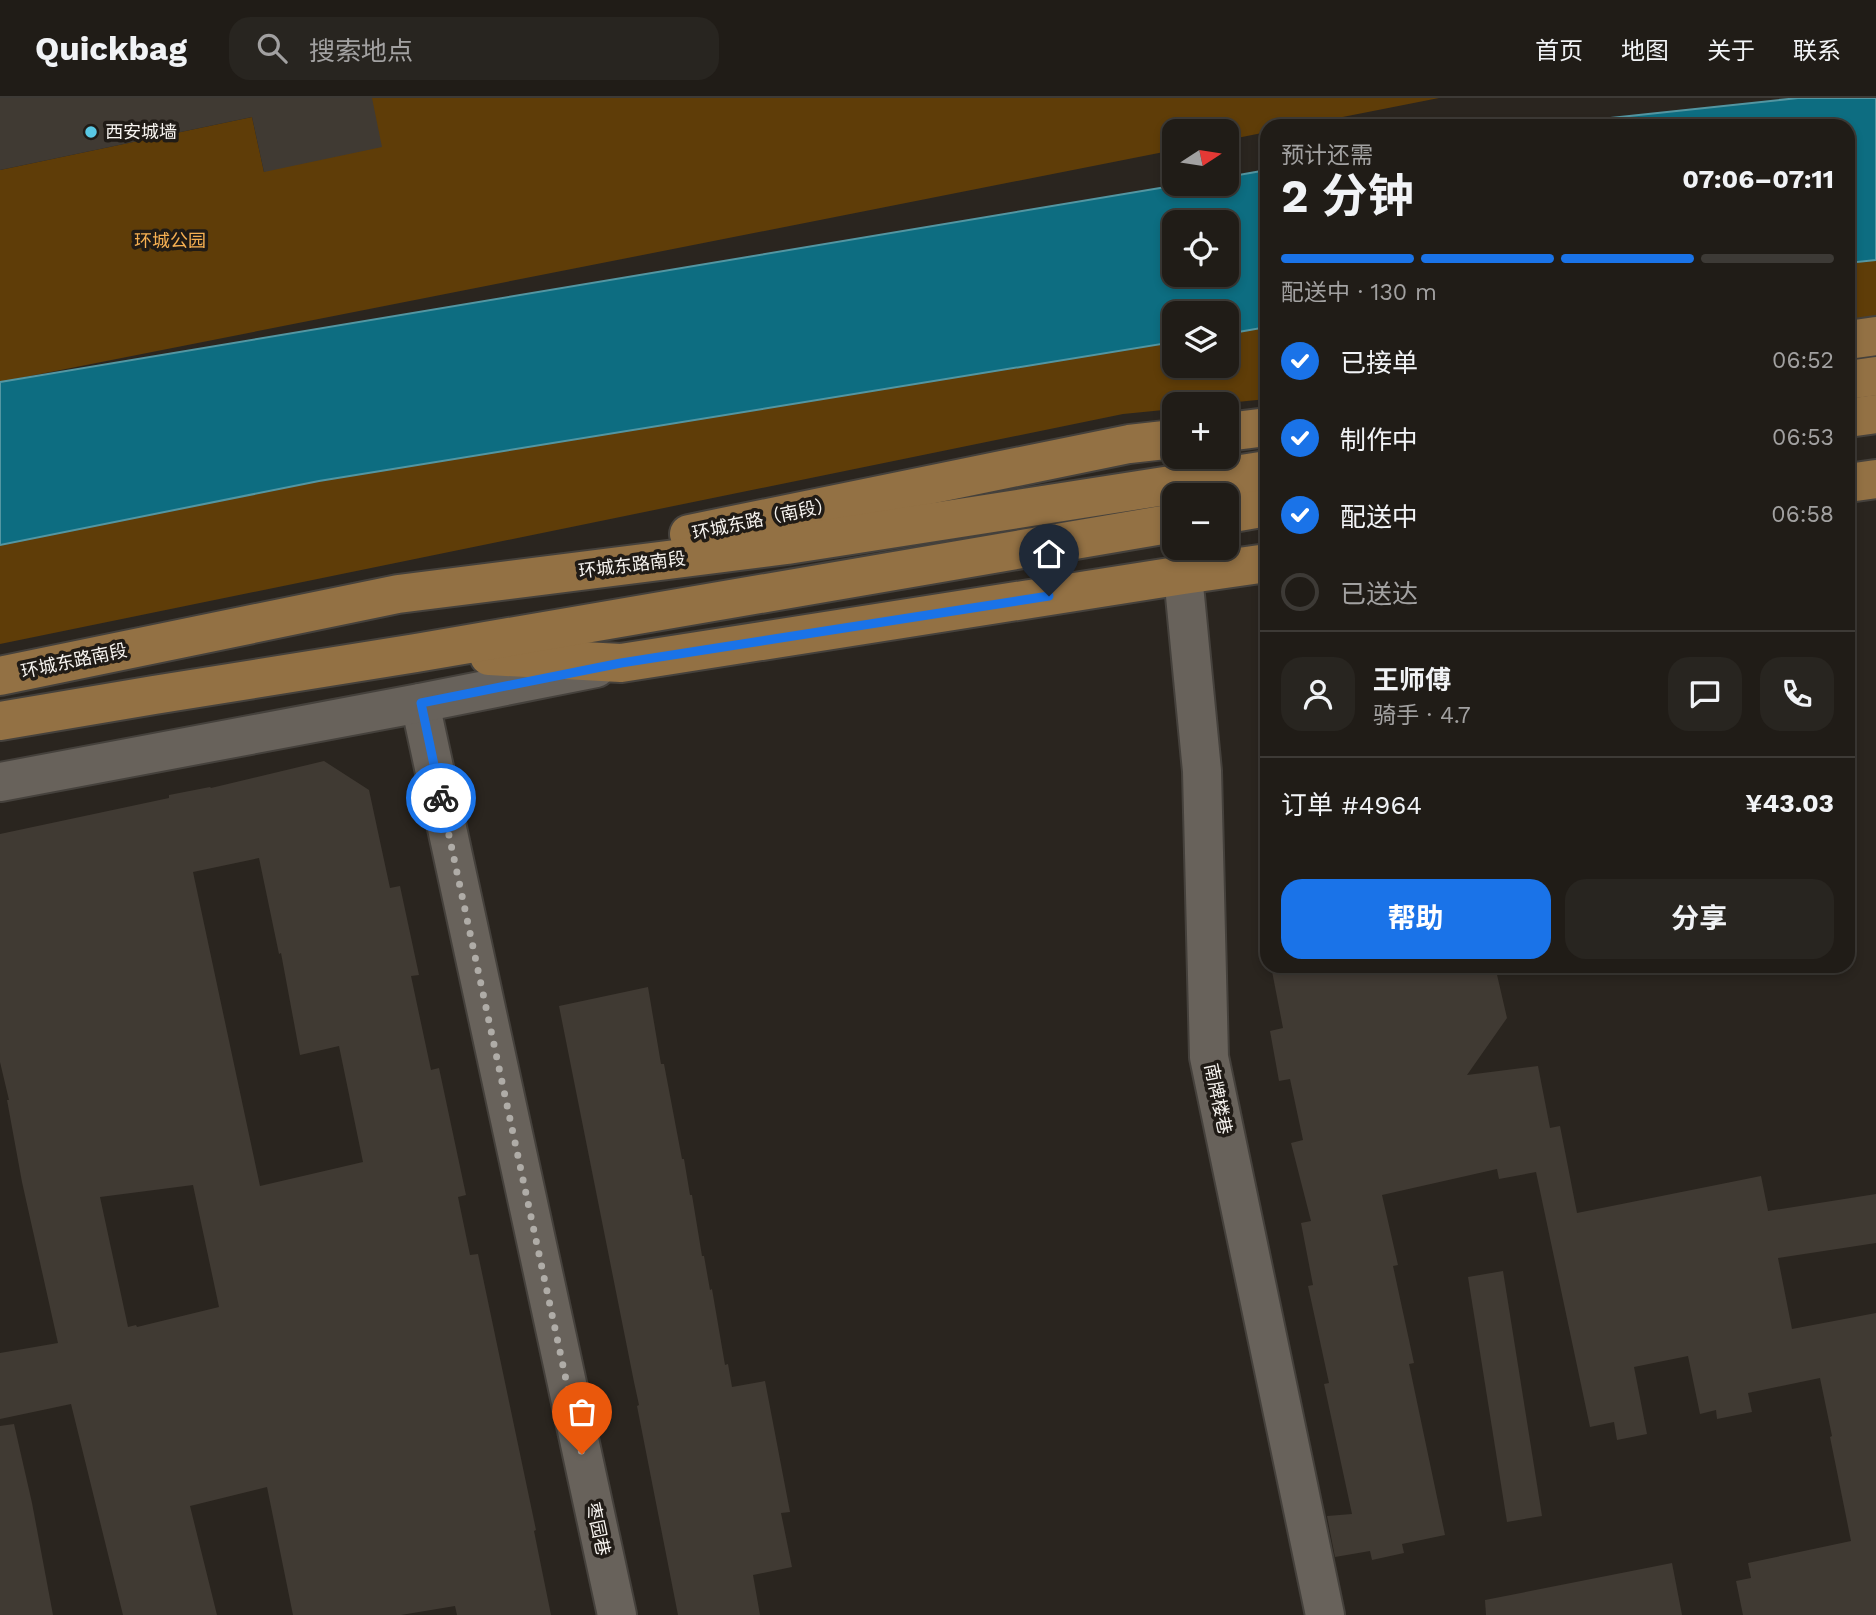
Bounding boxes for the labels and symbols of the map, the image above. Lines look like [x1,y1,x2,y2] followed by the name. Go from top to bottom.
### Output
[1162,119,1239,196] north arrow
[105,121,177,142] place label: 西安城墙
[83,124,99,140] marker: 西安城墙
[134,230,206,251] park label: 环城公园
[690,493,836,544] street label: 环城东路（南段）
[1019,524,1079,596] pin
[577,548,687,582] street label: 环城东路南段
[19,639,129,682] street label: 环城东路南段
[406,763,476,833] courier
[1201,1061,1236,1136] street label: 南牌楼巷
[552,1382,612,1454] pin
[583,1500,614,1557] street label: 枣园巷

